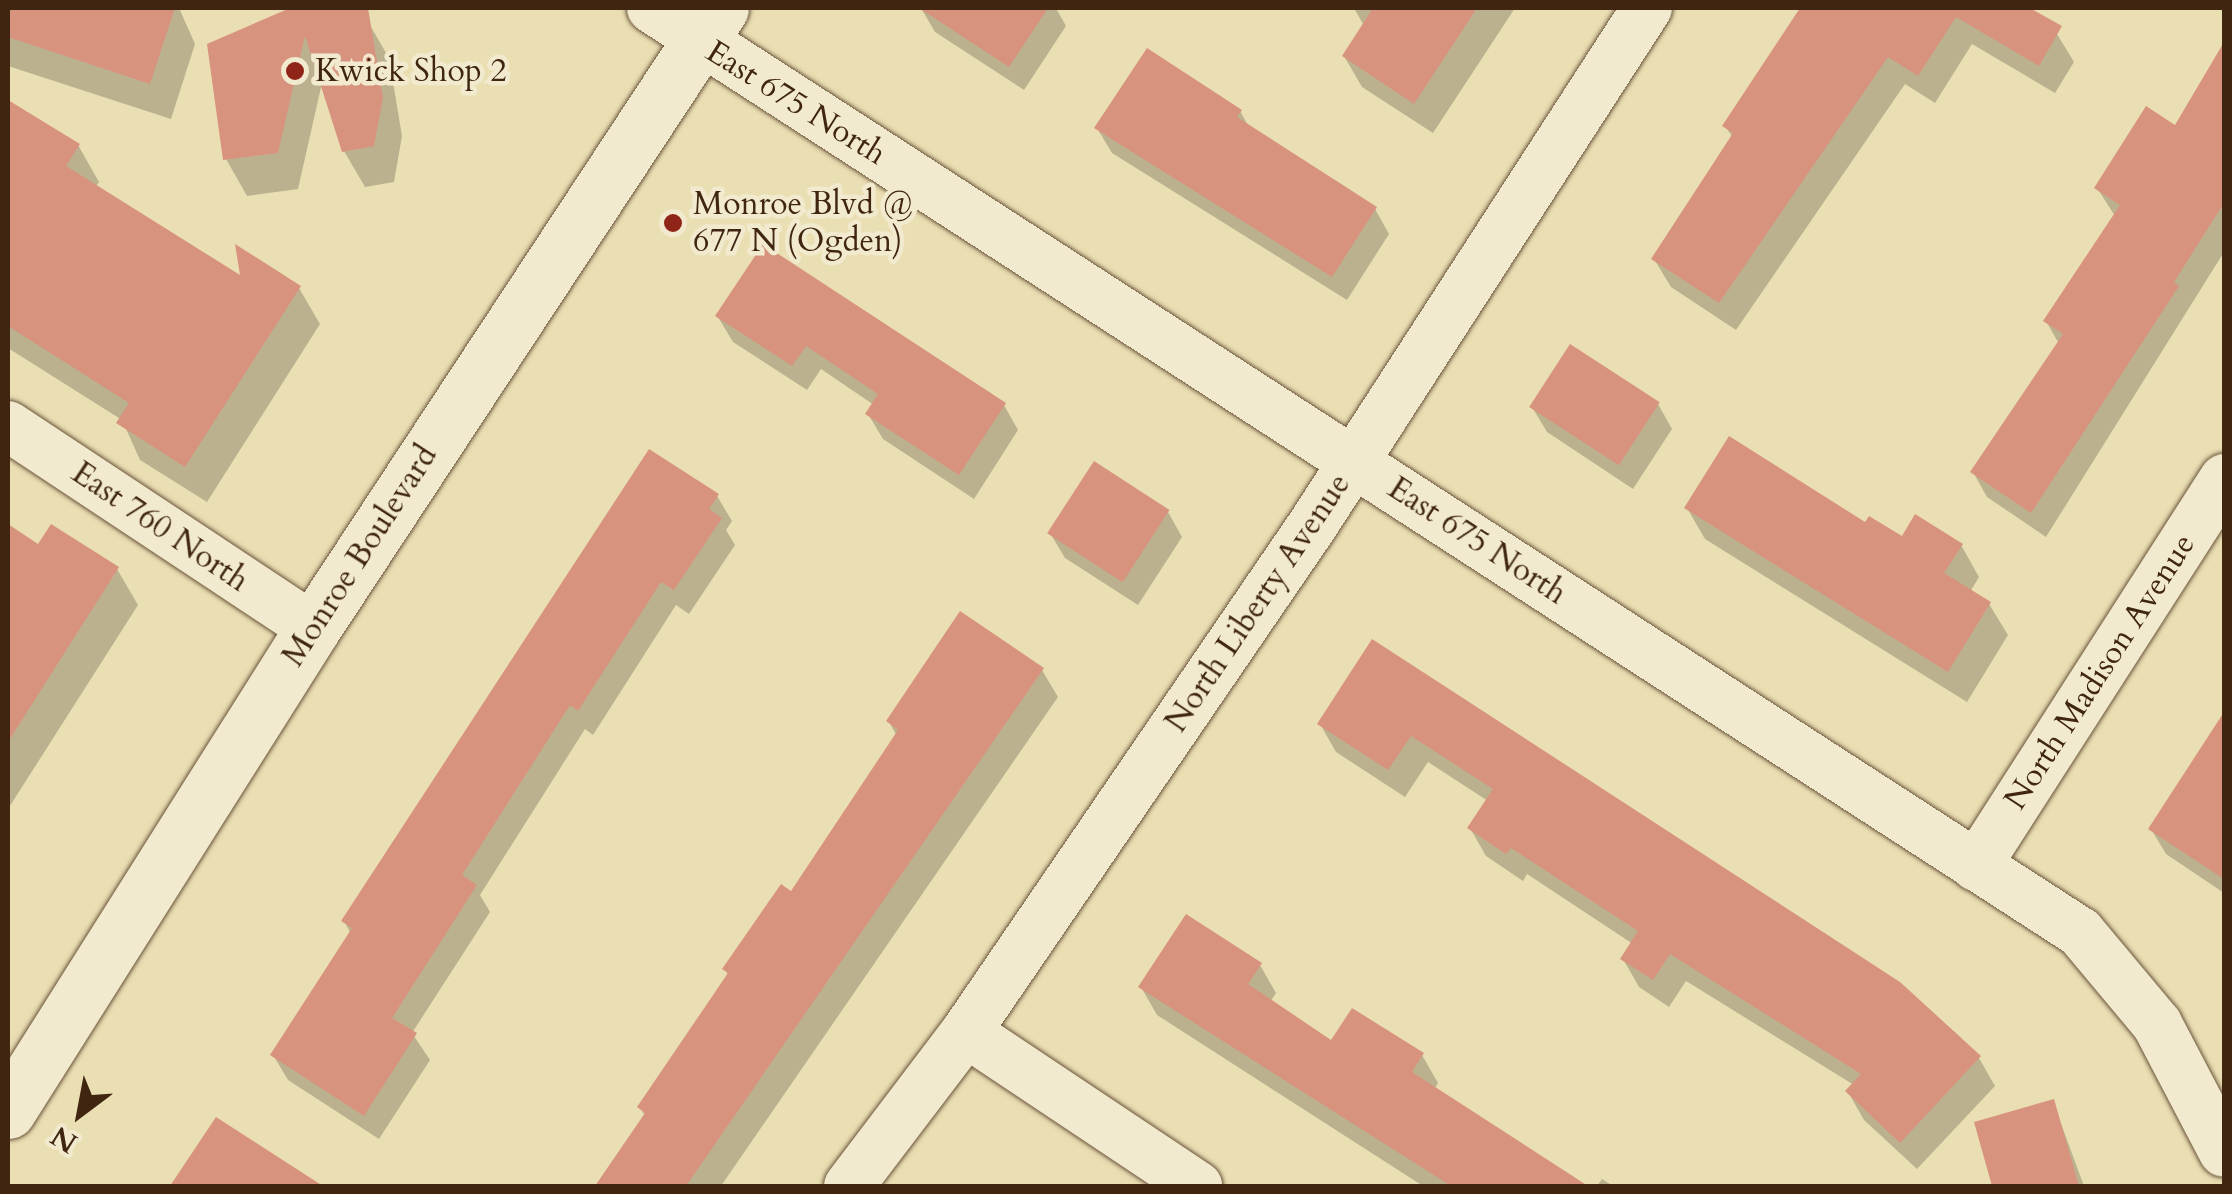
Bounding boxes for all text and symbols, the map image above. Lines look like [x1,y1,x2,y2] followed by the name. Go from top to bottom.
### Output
[699,32,893,174] street label: East 675 North
[315,52,507,90] place label: Kwick Shop 2
[284,60,306,82] marker: Kwick Shop 2
[693,186,914,261] place label: Monroe Blvd @ 677 N (Ogden)
[662,212,684,234] marker: Monroe Blvd @ 677 N (Ogden)
[274,438,446,674] street label: Monroe Boulevard
[64,454,256,600] street label: East 760 North
[1157,466,1359,740] street label: North Liberty Avenue
[1381,469,1573,613] street label: East 675 North
[1996,527,2204,817] street label: North Madison Avenue
[30,1064,130,1164] north arrow
[44,1117,84,1162] text: N

